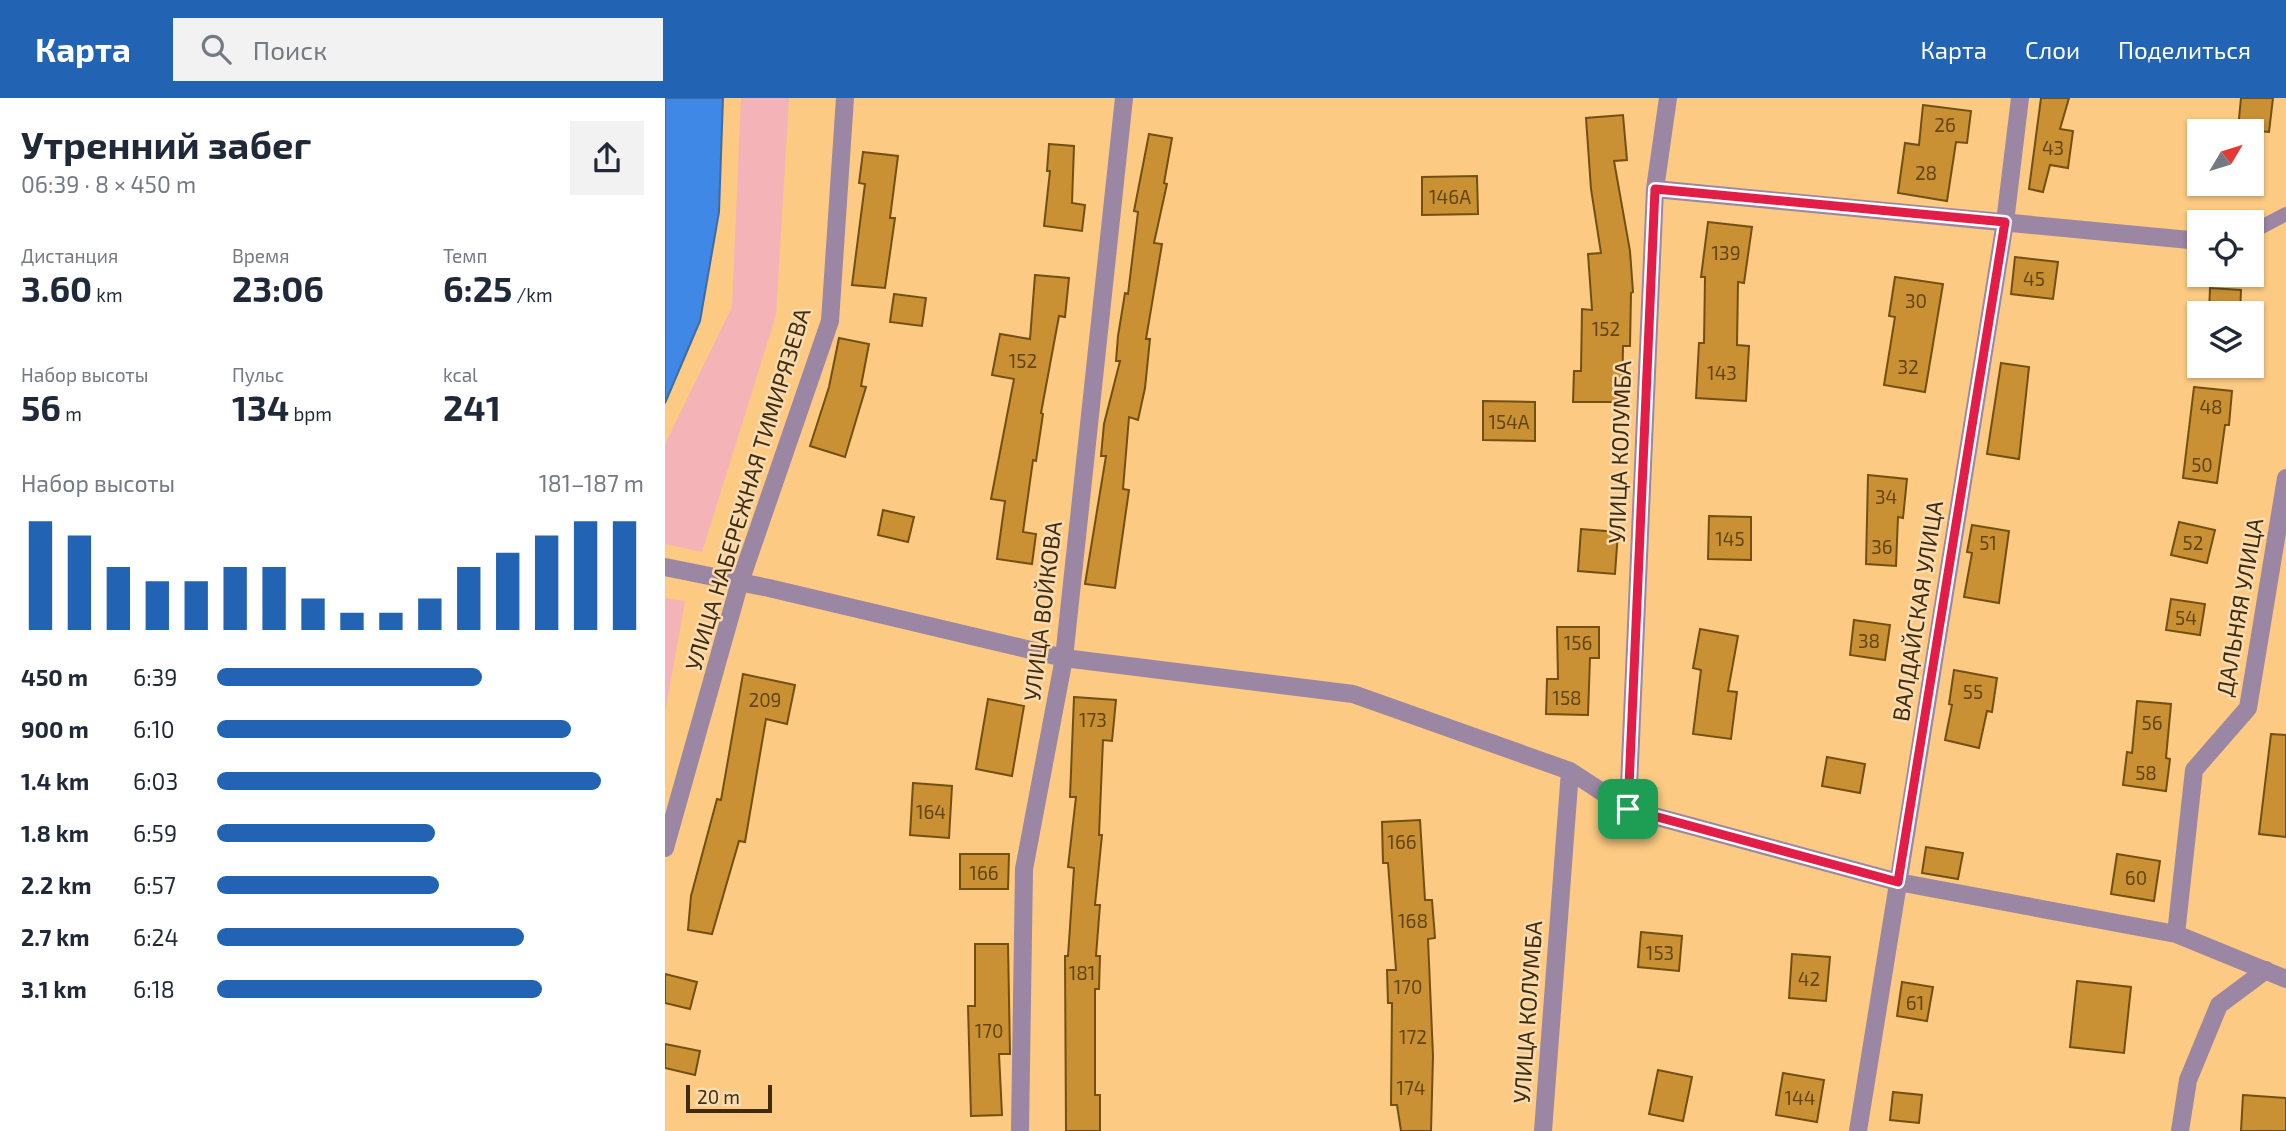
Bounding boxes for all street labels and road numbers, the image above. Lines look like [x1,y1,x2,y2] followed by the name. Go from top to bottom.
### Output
[678,304,816,674] street label: УЛИЦА НАБЕРЕЖНАЯ ТИМИРЯЗЕВА
[1602,359,1636,544] street label: УЛИЦА КОЛУМБА
[1886,498,1948,723] street label: ВАЛДАЙСКАЯ УЛИЦА
[2210,515,2269,698] street label: ДАЛЬНЯЯ УЛИЦА
[1017,519,1067,703] street label: УЛИЦА ВОЙКОВА
[1507,919,1547,1104] street label: УЛИЦА КОЛУМБА

